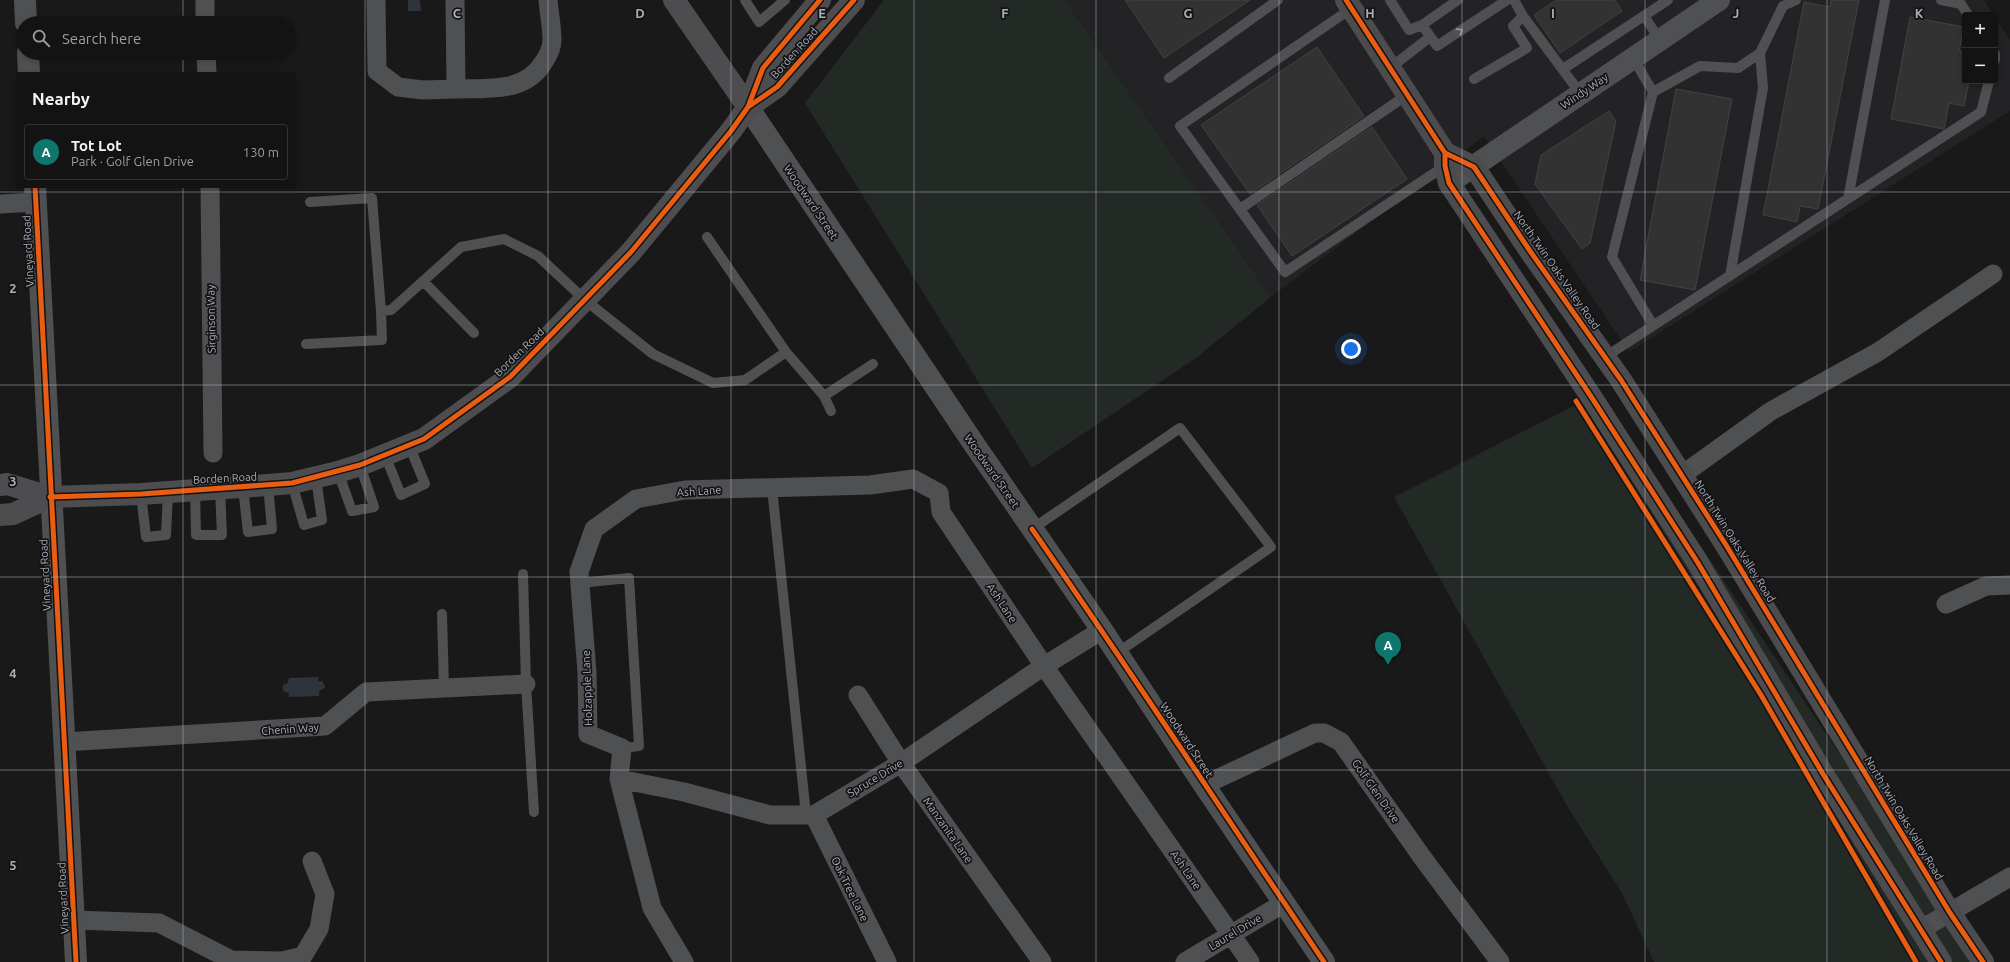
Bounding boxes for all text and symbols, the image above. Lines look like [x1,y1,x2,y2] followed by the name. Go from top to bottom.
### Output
[453,6,462,20] text: C
[635,6,645,20] text: D
[818,6,826,20] text: E
[1001,6,1009,20] text: F
[1184,6,1193,20] text: G
[1365,6,1375,20] text: H
[1551,6,1555,20] text: I
[1733,6,1739,20] text: J
[1915,6,1924,20] text: K
[1962,12,1998,84] map controls
[1962,12,1998,48] button: +
[16,16,296,60] search box
[768,25,820,81] street label: Borden Road
[30,27,52,49] icon: search
[1456,29,1463,36] one-way arrow
[62,30,141,47] text: Search here
[1962,48,1998,84] button: −
[1558,70,1611,111] street label: Windy Way
[32,89,90,108] text: Nearby
[71,137,122,154] text: Tot Lot
[41,145,51,159] text: A
[243,145,279,159] text: 130 m
[71,154,194,168] text: Park · Golf Glen Drive
[782,162,841,242] street label: Woodward Street
[1512,209,1602,331] street label: North Twin Oaks Valley Road
[20,215,36,287] street label: Vineyard Road
[9,281,17,295] text: 2
[204,284,218,353] street label: Sirginson Way
[492,325,546,379] street label: Borden Road
[1341,339,1361,359] your location
[962,432,1022,511] street label: Woodward Street
[193,470,257,486] street label: Borden Road
[9,474,17,488] text: 3
[1692,478,1778,604] street label: North Twin Oaks Valley Road
[676,483,722,499] street label: Ash Lane
[37,539,53,611] street label: Vineyard Road
[985,581,1019,625] street label: Ash Lane
[1375,632,1401,665] pin: A
[580,650,594,726] street label: Holzapple Lane
[9,666,17,680] text: 4
[1158,700,1216,780] street label: Woodward Street
[261,721,320,737] street label: Chenin Way
[1862,754,1946,882] street label: North Twin Oaks Valley Road
[845,757,905,799] street label: Spruce Drive
[1350,757,1402,825] street label: Golf Glen Drive
[921,795,975,865] street label: Manzanita Lane
[1168,848,1204,892] street label: Ash Lane
[829,855,871,923] street label: Oak Tree Lane
[9,858,17,872] text: 5
[55,862,71,934] street label: Vineyard Road
[1207,912,1263,952] street label: Laurel Drive

